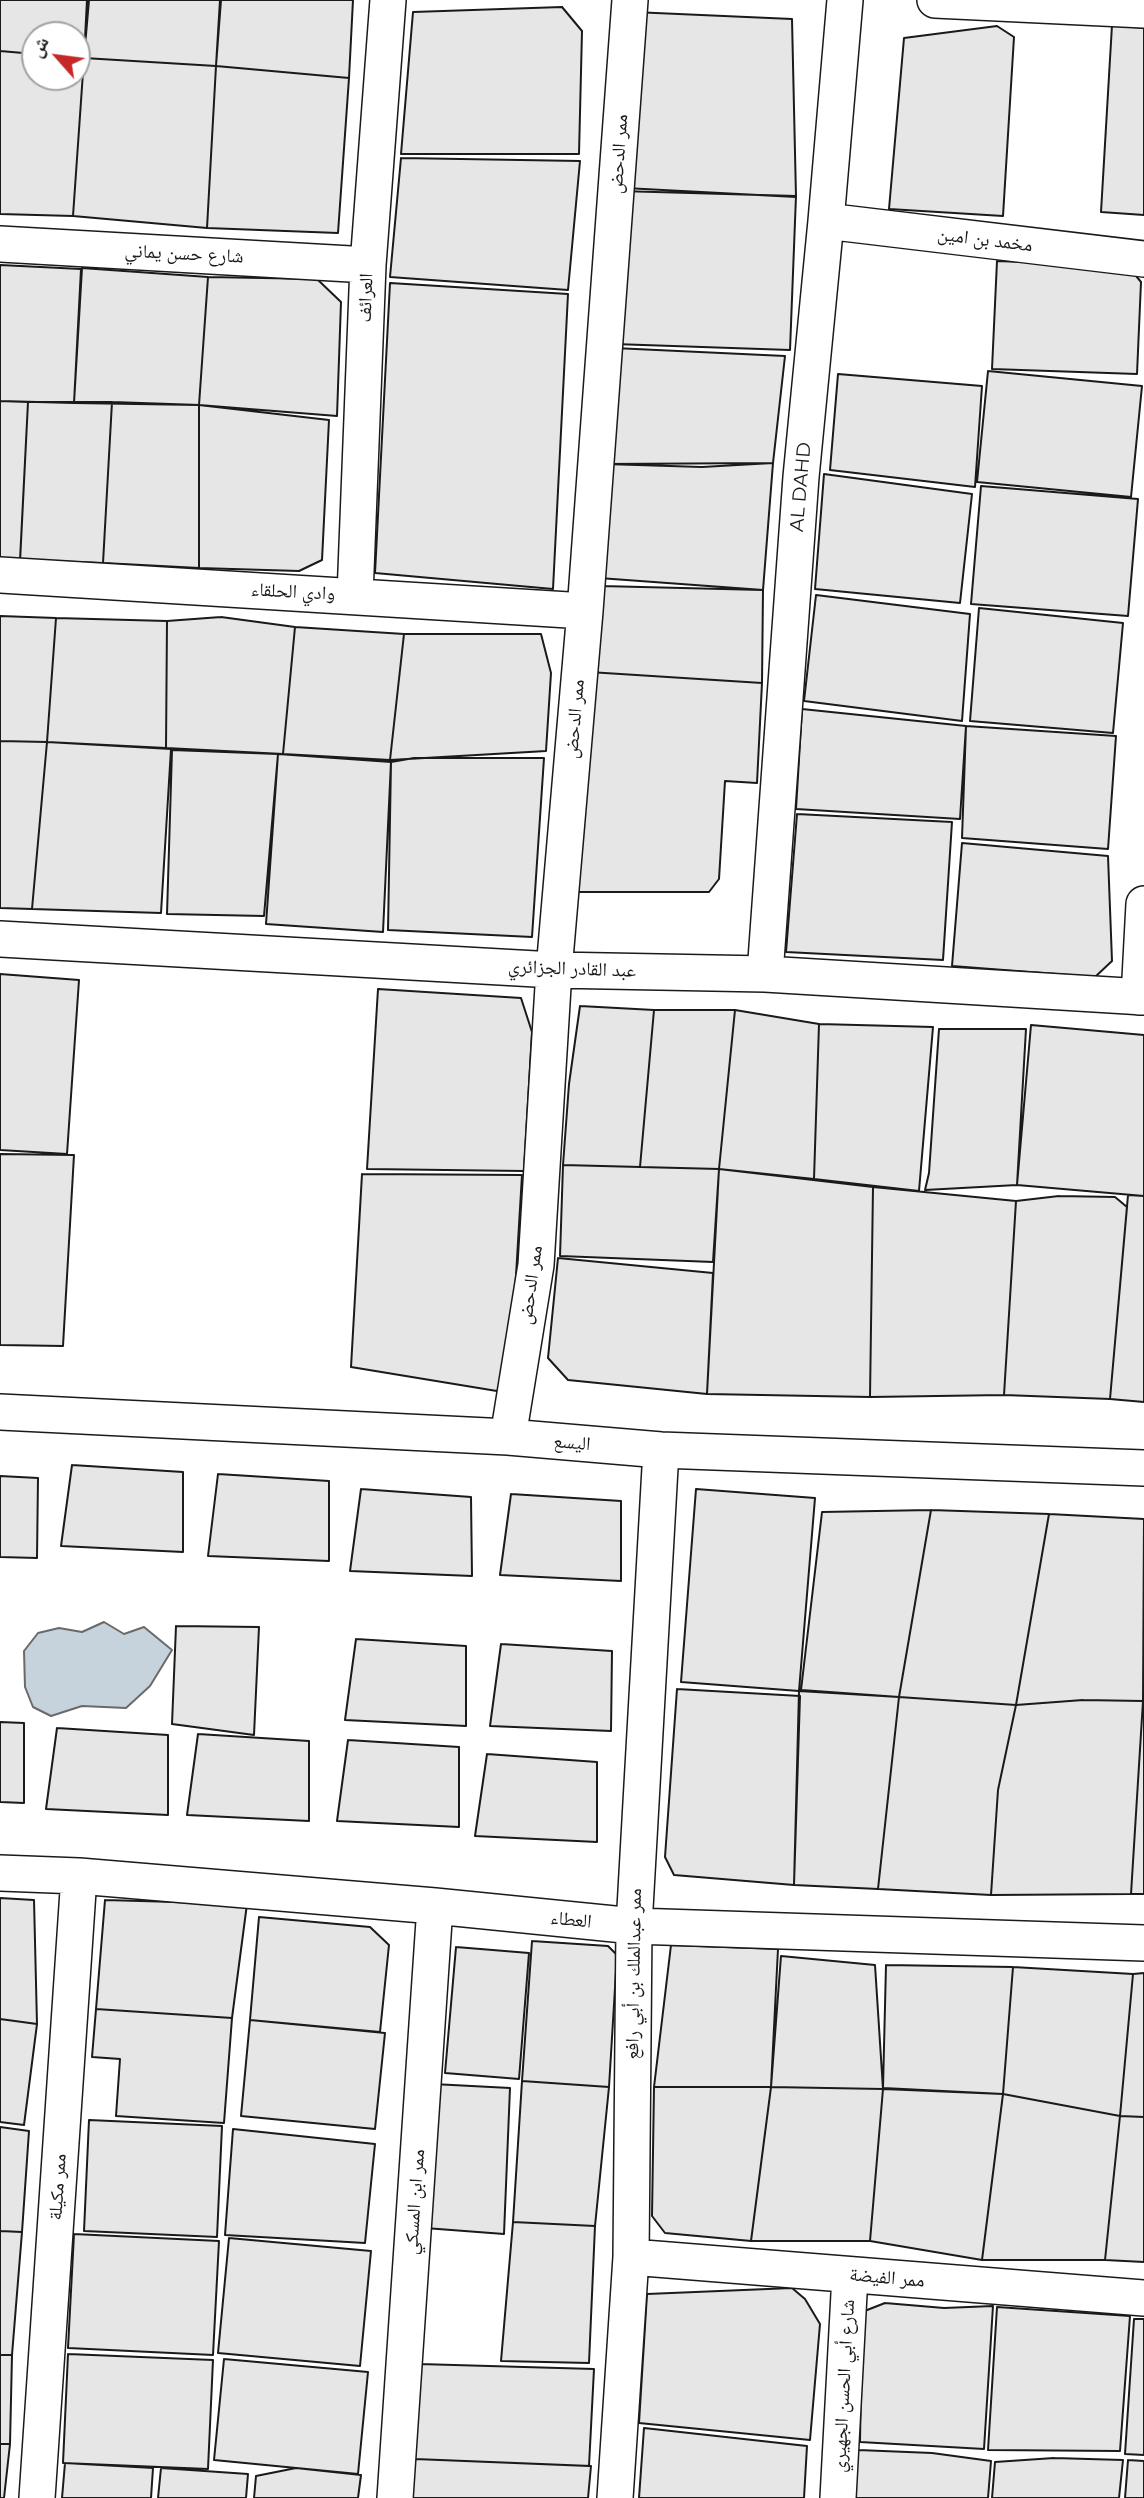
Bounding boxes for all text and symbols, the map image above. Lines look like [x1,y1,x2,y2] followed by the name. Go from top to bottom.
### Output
[21,21,91,91] north arrow
[24,33,54,61] text: ش
[605,113,633,195] street label: ممر الدحض
[936,223,1034,257] street label: مخمد بن امين
[124,239,244,269] street label: شارع حسن يماني
[354,273,378,323] street label: العرائف
[786,441,816,533] street label: AL DAHD
[250,578,336,606] street label: وادي الحلقاء
[560,678,590,760] street label: ممر الدحض
[508,955,636,983] street label: عبد القادر الجزائري
[514,1244,548,1326] street label: ممر الدحض
[553,1430,591,1456] street label: اليسع
[621,1888,647,2060] street label: ممر عبدالملك بن أبي رافع
[549,1906,593,1934] street label: العطاء
[400,2148,430,2256] street label: ممر ابن المسكي
[44,2153,72,2221] street label: ممر مكيلة
[849,2263,925,2293] street label: ممر الفيضة
[828,2299,860,2473] street label: شارع أبي الحسن الجهيري

